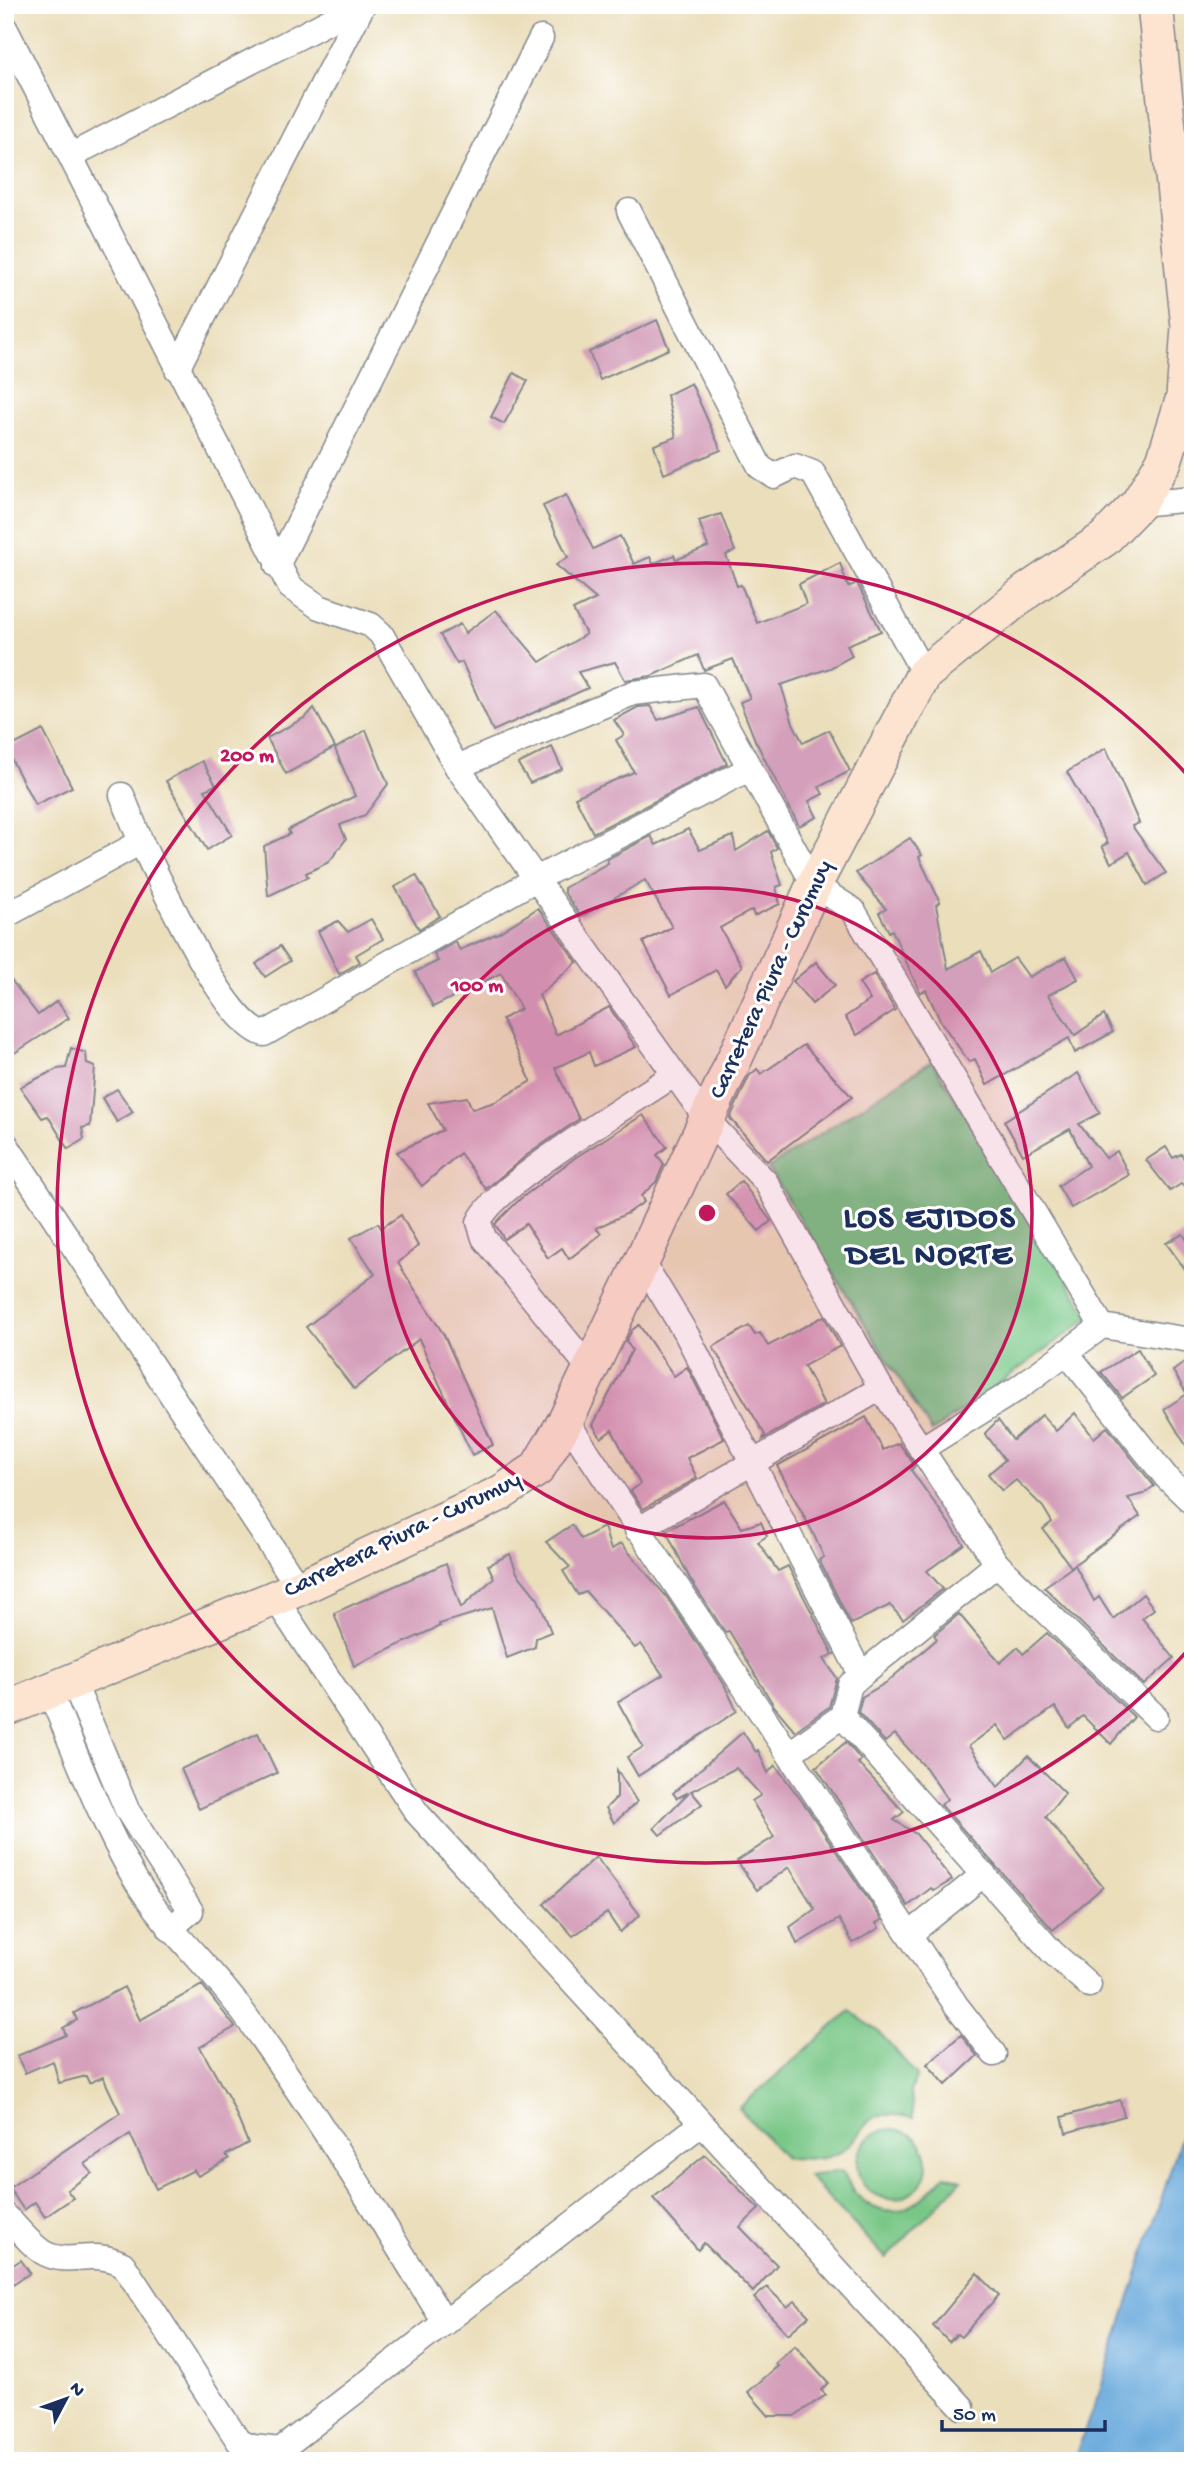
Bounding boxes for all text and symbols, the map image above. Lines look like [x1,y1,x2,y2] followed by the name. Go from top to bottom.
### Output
[220,745,274,770] text: 200 m
[704,856,840,1104] street label: Carretera Piura - Curumuy
[450,975,503,1000] text: 100 m
[695,1201,719,1225] centre of rings
[843,1201,1016,1276] district label: LOS EJIDOS DEL NORTE
[280,1466,526,1606] street label: Carretera Piura - Curumuy
[32,2364,102,2434] north arrow
[63,2378,89,2402] text: N
[942,2389,1105,2433] scale bar
[953,2404,996,2429] text: 50 m

